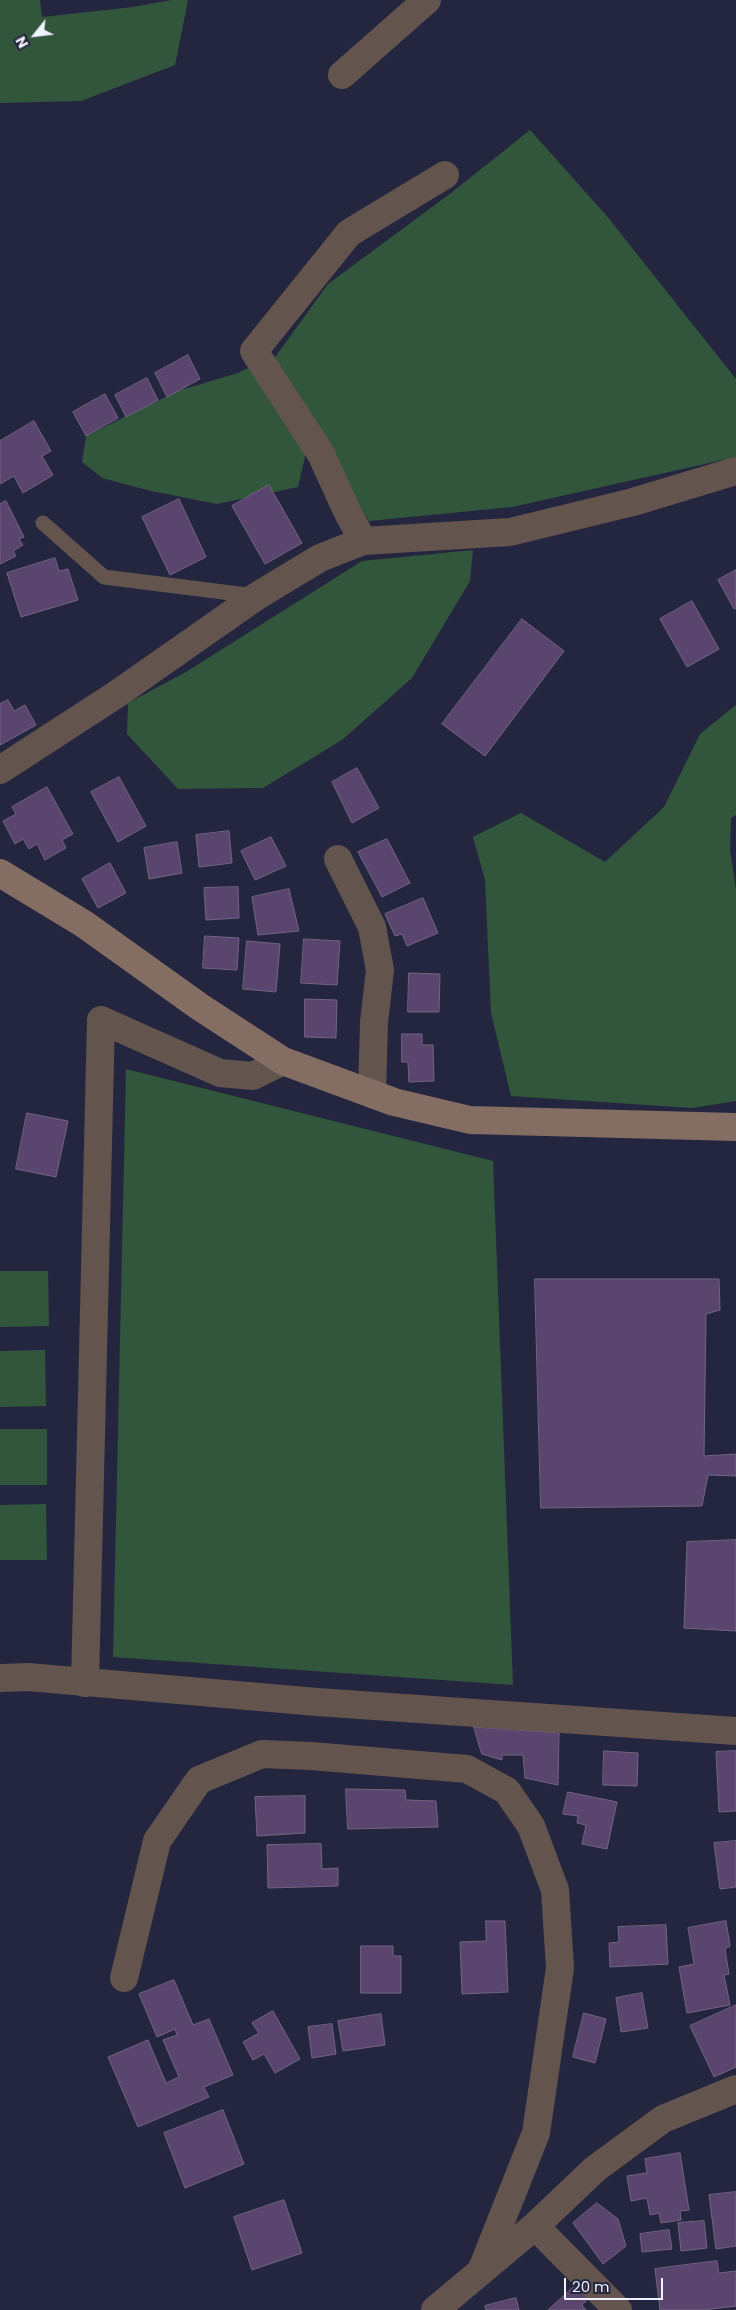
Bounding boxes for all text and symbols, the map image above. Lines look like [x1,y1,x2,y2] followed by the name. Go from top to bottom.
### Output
[10,10,60,60] north arrow
[11,33,33,52] text: N
[566,2268,665,2300] scale bar
[572,2276,610,2297] text: 20 m

